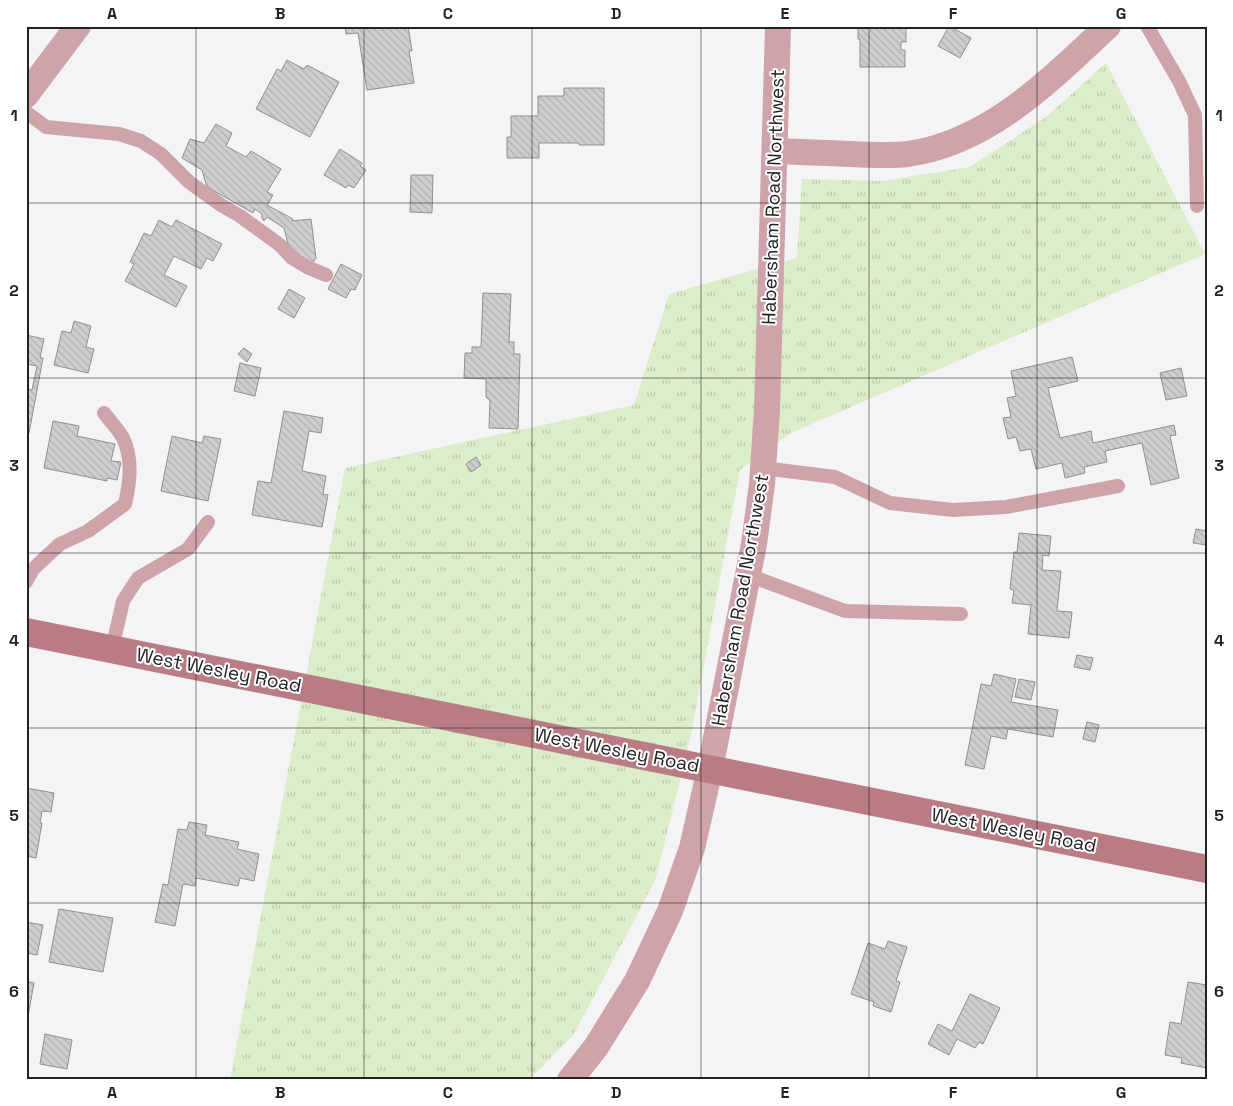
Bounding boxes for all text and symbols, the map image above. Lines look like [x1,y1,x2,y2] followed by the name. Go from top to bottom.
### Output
[107,3,117,24] text: A
[275,3,285,24] text: B
[443,3,453,24] text: C
[611,3,621,24] text: D
[781,3,790,24] text: E
[949,3,958,24] text: F
[1116,3,1126,24] text: G
[756,69,790,325] street label: Habersham Road Northwest
[10,105,18,126] text: 1
[1215,105,1223,126] text: 1
[9,280,19,301] text: 2
[1214,280,1224,301] text: 2
[9,455,19,476] text: 3
[1214,455,1224,476] text: 3
[705,472,775,728] street label: Habersham Road Northwest
[9,630,19,651] text: 4
[1214,630,1224,651] text: 4
[134,642,304,698] street label: West Wesley Road
[532,722,702,778] street label: West Wesley Road
[929,802,1099,858] street label: West Wesley Road
[9,805,19,826] text: 5
[1214,805,1224,826] text: 5
[9,981,19,1002] text: 6
[1214,981,1224,1002] text: 6
[107,1082,117,1103] text: A
[275,1082,285,1103] text: B
[443,1082,453,1103] text: C
[611,1082,621,1103] text: D
[781,1082,790,1103] text: E
[949,1082,958,1103] text: F
[1116,1082,1126,1103] text: G

